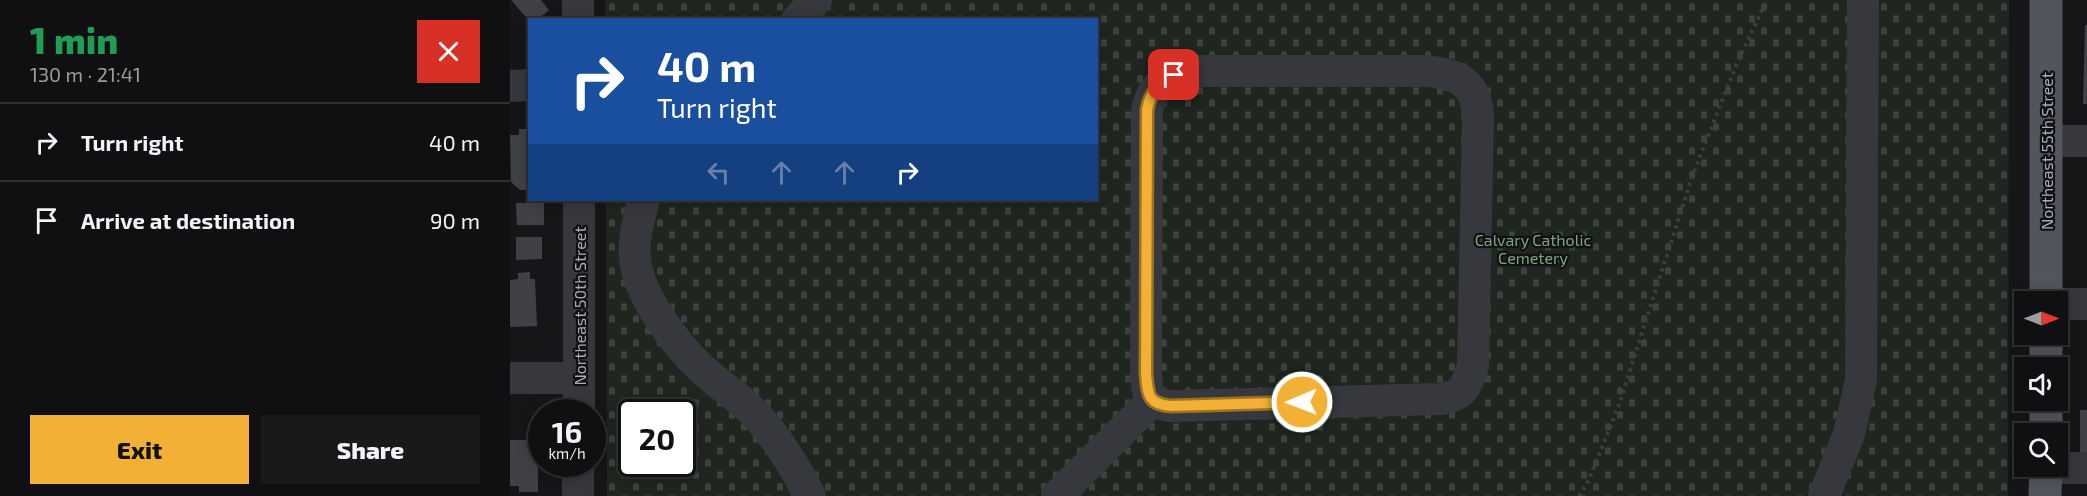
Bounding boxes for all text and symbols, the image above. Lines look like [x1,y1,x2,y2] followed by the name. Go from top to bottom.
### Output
[30,18,118,61] text: 1 min
[417,20,480,83] button: close
[657,40,756,90] text: 40 m
[558,42,636,120] icon: right
[1148,49,1199,100] pin
[1157,58,1190,91] icon: arrive
[30,62,141,86] text: 130 m · 21:41
[2037,72,2056,230] street label: Northeast 55th Street
[657,91,777,123] text: Turn right
[30,126,63,159] icon: right
[81,129,183,155] text: Turn right
[429,129,480,155] text: 40 m
[702,156,735,189] icon: left
[765,156,798,189] icon: ahead
[828,156,861,189] icon: ahead
[891,156,924,189] icon: right
[30,204,63,237] icon: arrive
[81,207,295,233] text: Arrive at destination
[430,207,480,233] text: 90 m
[570,227,589,386] street label: Northeast 50th Street
[1475,230,1591,267] park label: Calvary Catholic Cemetery
[2014,291,2068,345] north arrow
[2014,291,2068,477] map controls
[2014,357,2068,411] button: sound
[1270,370,1334,434] position arrow
[618,399,696,477] speed limit sign: 20
[552,413,582,449] text: 16
[30,415,249,484] button: Exit
[261,415,480,484] button: Share
[2014,423,2068,477] button: search
[548,444,586,462] text: km/h

